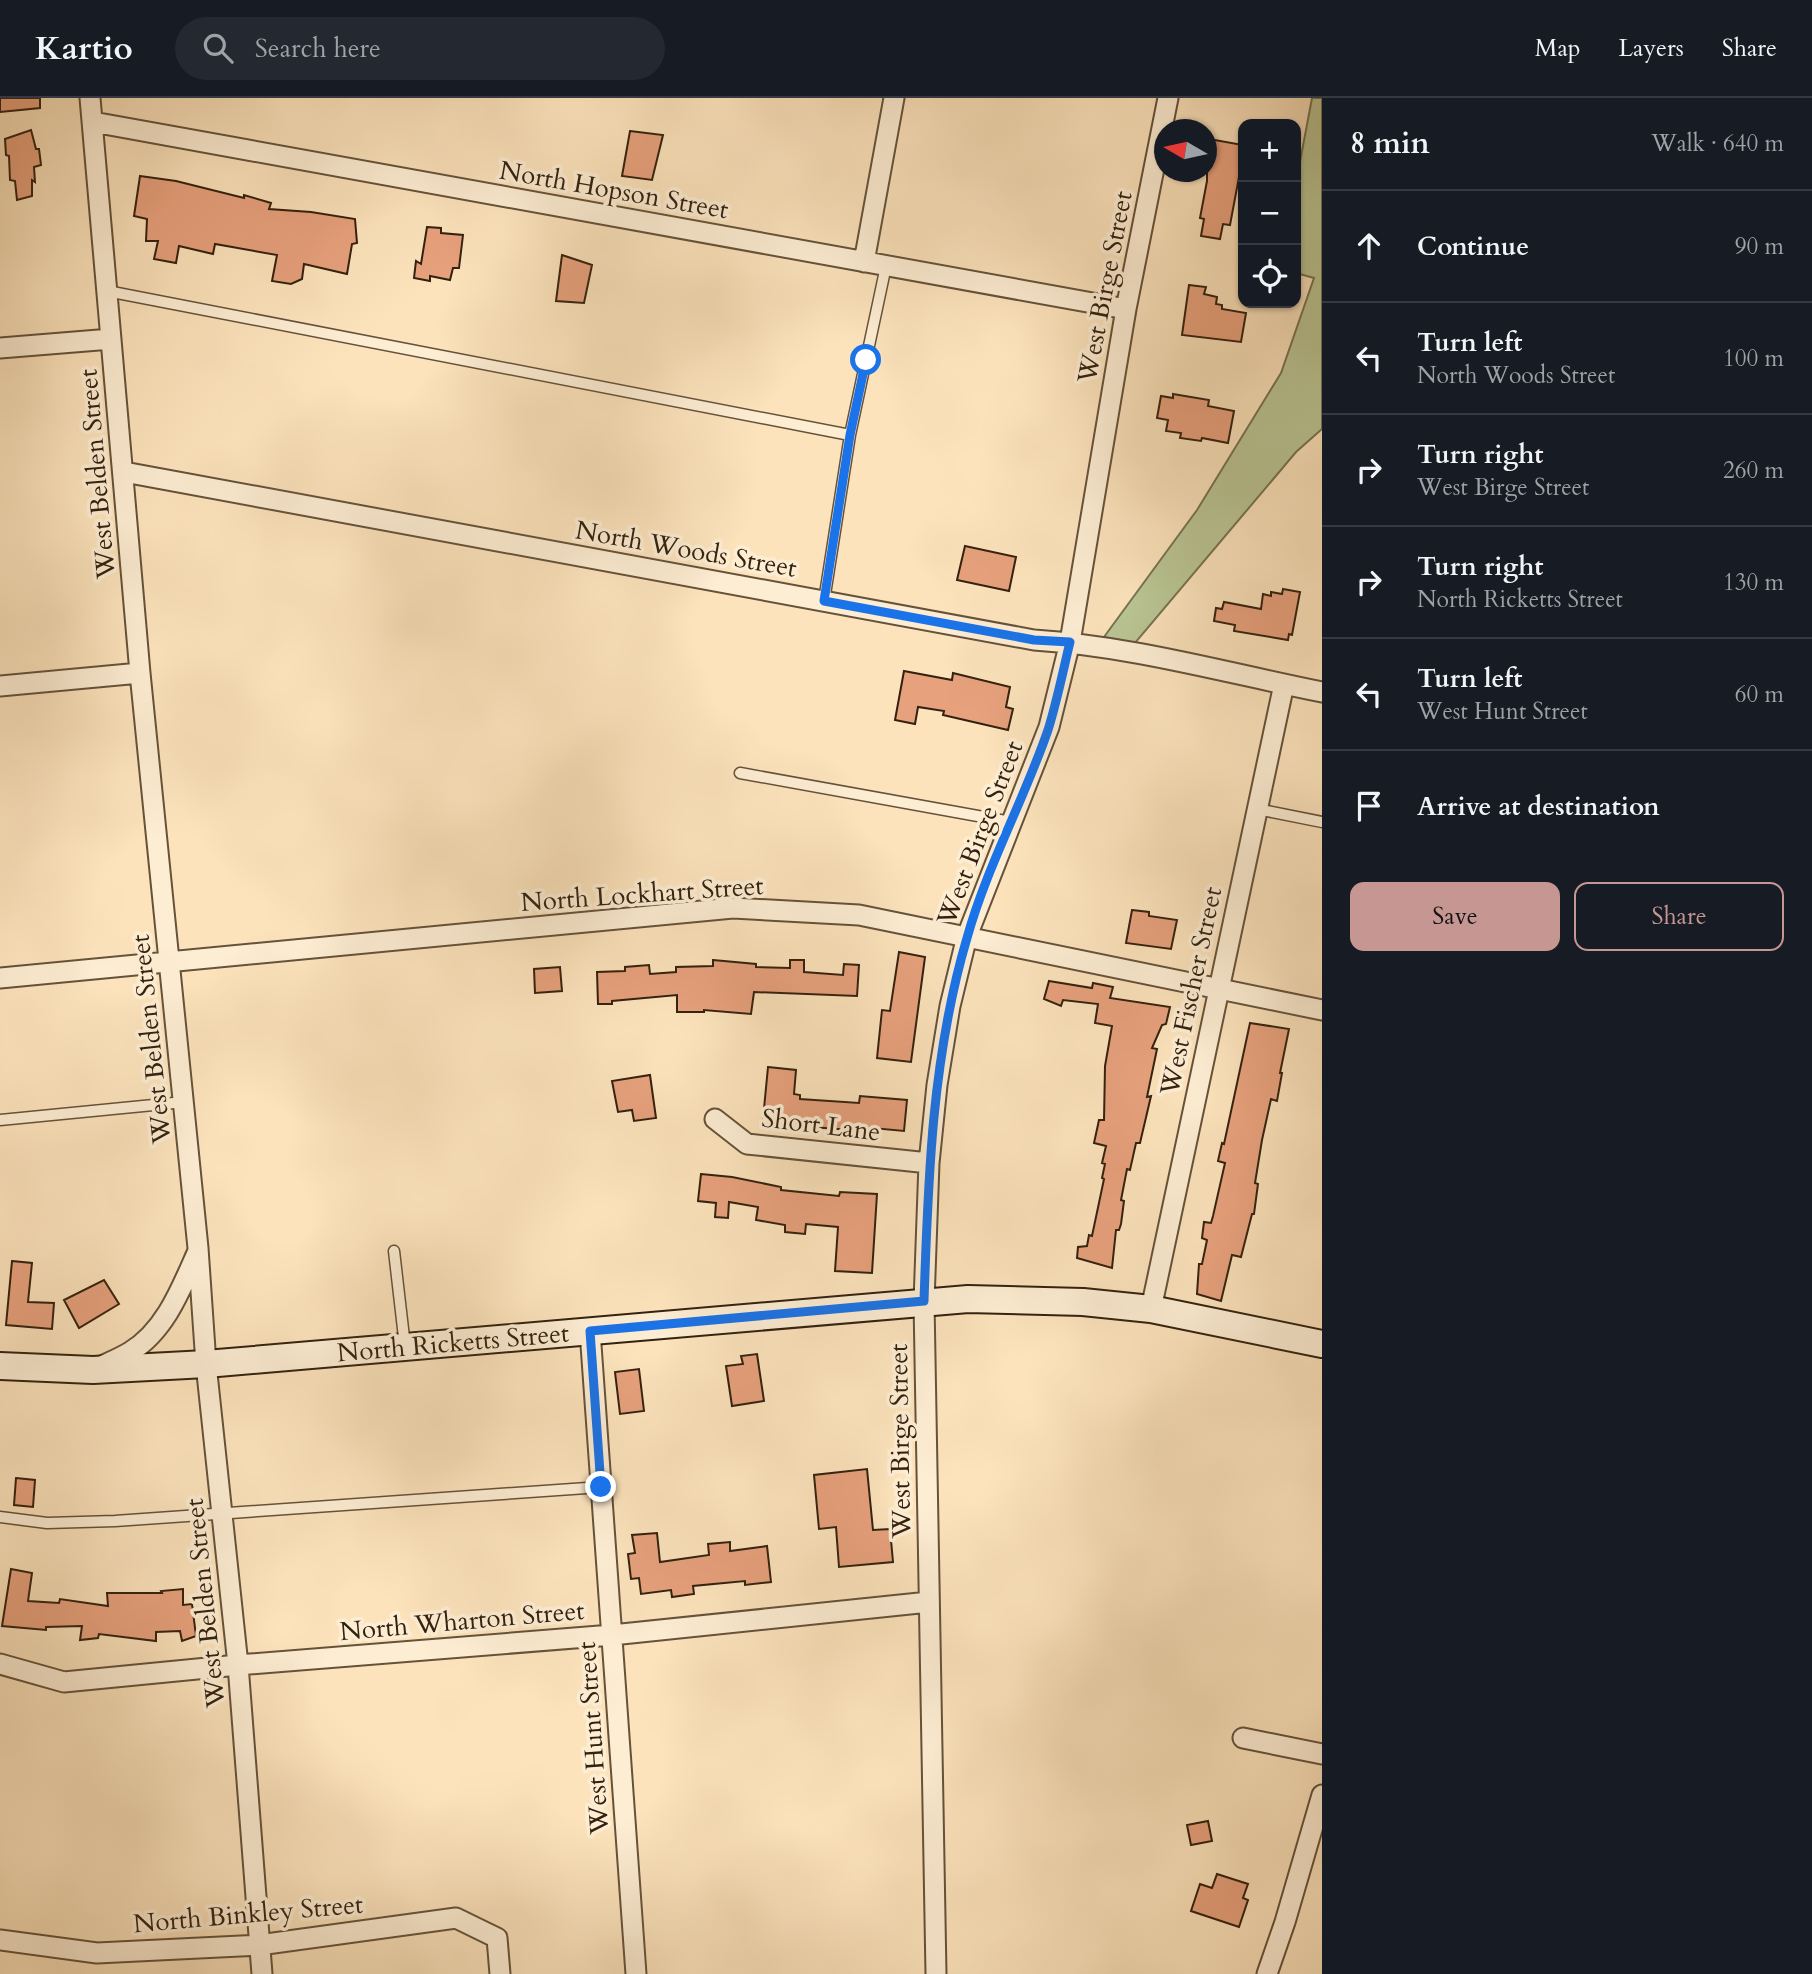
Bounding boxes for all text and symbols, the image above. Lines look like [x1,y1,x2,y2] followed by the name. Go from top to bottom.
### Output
[175,17,665,80] search box
[35,26,133,71] text: Kartio
[199,29,237,67] icon: search
[255,31,381,66] text: Search here
[1535,32,1581,65] text: Map
[1619,32,1684,65] text: Layers
[1722,32,1777,65] text: Share
[1154,119,1217,182] north arrow
[1238,119,1301,308] map controls
[1238,119,1301,182] button: +
[1350,123,1430,164] text: 8 min
[1651,128,1784,159] text: Walk · 640 m
[497,153,731,227] street label: North Hopson Street
[1238,182,1301,245] button: −
[1069,188,1141,387] street label: West Birge Street
[1350,227,1388,265] icon: ahead
[1417,229,1529,264] text: Continue
[1735,231,1784,262] text: 90 m
[1238,245,1301,308] button: locate
[1417,325,1522,360] text: Turn left
[1350,339,1388,377] icon: left
[1723,343,1784,374] text: 100 m
[850,344,881,375] route start
[1417,360,1615,391] text: North Woods Street
[70,368,124,581] street label: West Belden Street
[1417,437,1544,472] text: Turn right
[1350,451,1388,489] icon: right
[1723,455,1784,486] text: 260 m
[1417,472,1589,503] text: West Birge Street
[573,512,799,586] street label: North Woods Street
[1417,549,1544,584] text: Turn right
[1350,563,1388,601] icon: right
[1723,567,1784,598] text: 130 m
[1417,584,1623,615] text: North Ricketts Street
[1417,661,1522,696] text: Turn left
[1350,675,1388,713] icon: left
[1735,679,1784,710] text: 60 m
[1417,696,1588,727] text: West Hunt Street
[928,736,1031,931] street label: West Birge Street
[1350,787,1388,825] icon: arrive
[1417,789,1660,824] text: Arrive at destination
[519,868,765,920] street label: North Lockhart Street
[1350,882,1560,951] button: Save
[1574,882,1784,951] button: Share
[1152,884,1230,1099] street label: West Fischer Street
[123,933,180,1146] street label: West Belden Street
[760,1100,882,1150] street label: Short Lane
[336,1315,570,1371] street label: North Ricketts Street
[881,1343,919,1540] street label: West Birge Street
[585,1471,616,1502] route end
[177,1497,234,1710] street label: West Belden Street
[338,1593,586,1649] street label: North Wharton Street
[569,1641,617,1836] street label: West Hunt Street
[132,1887,364,1941] street label: North Binkley Street

